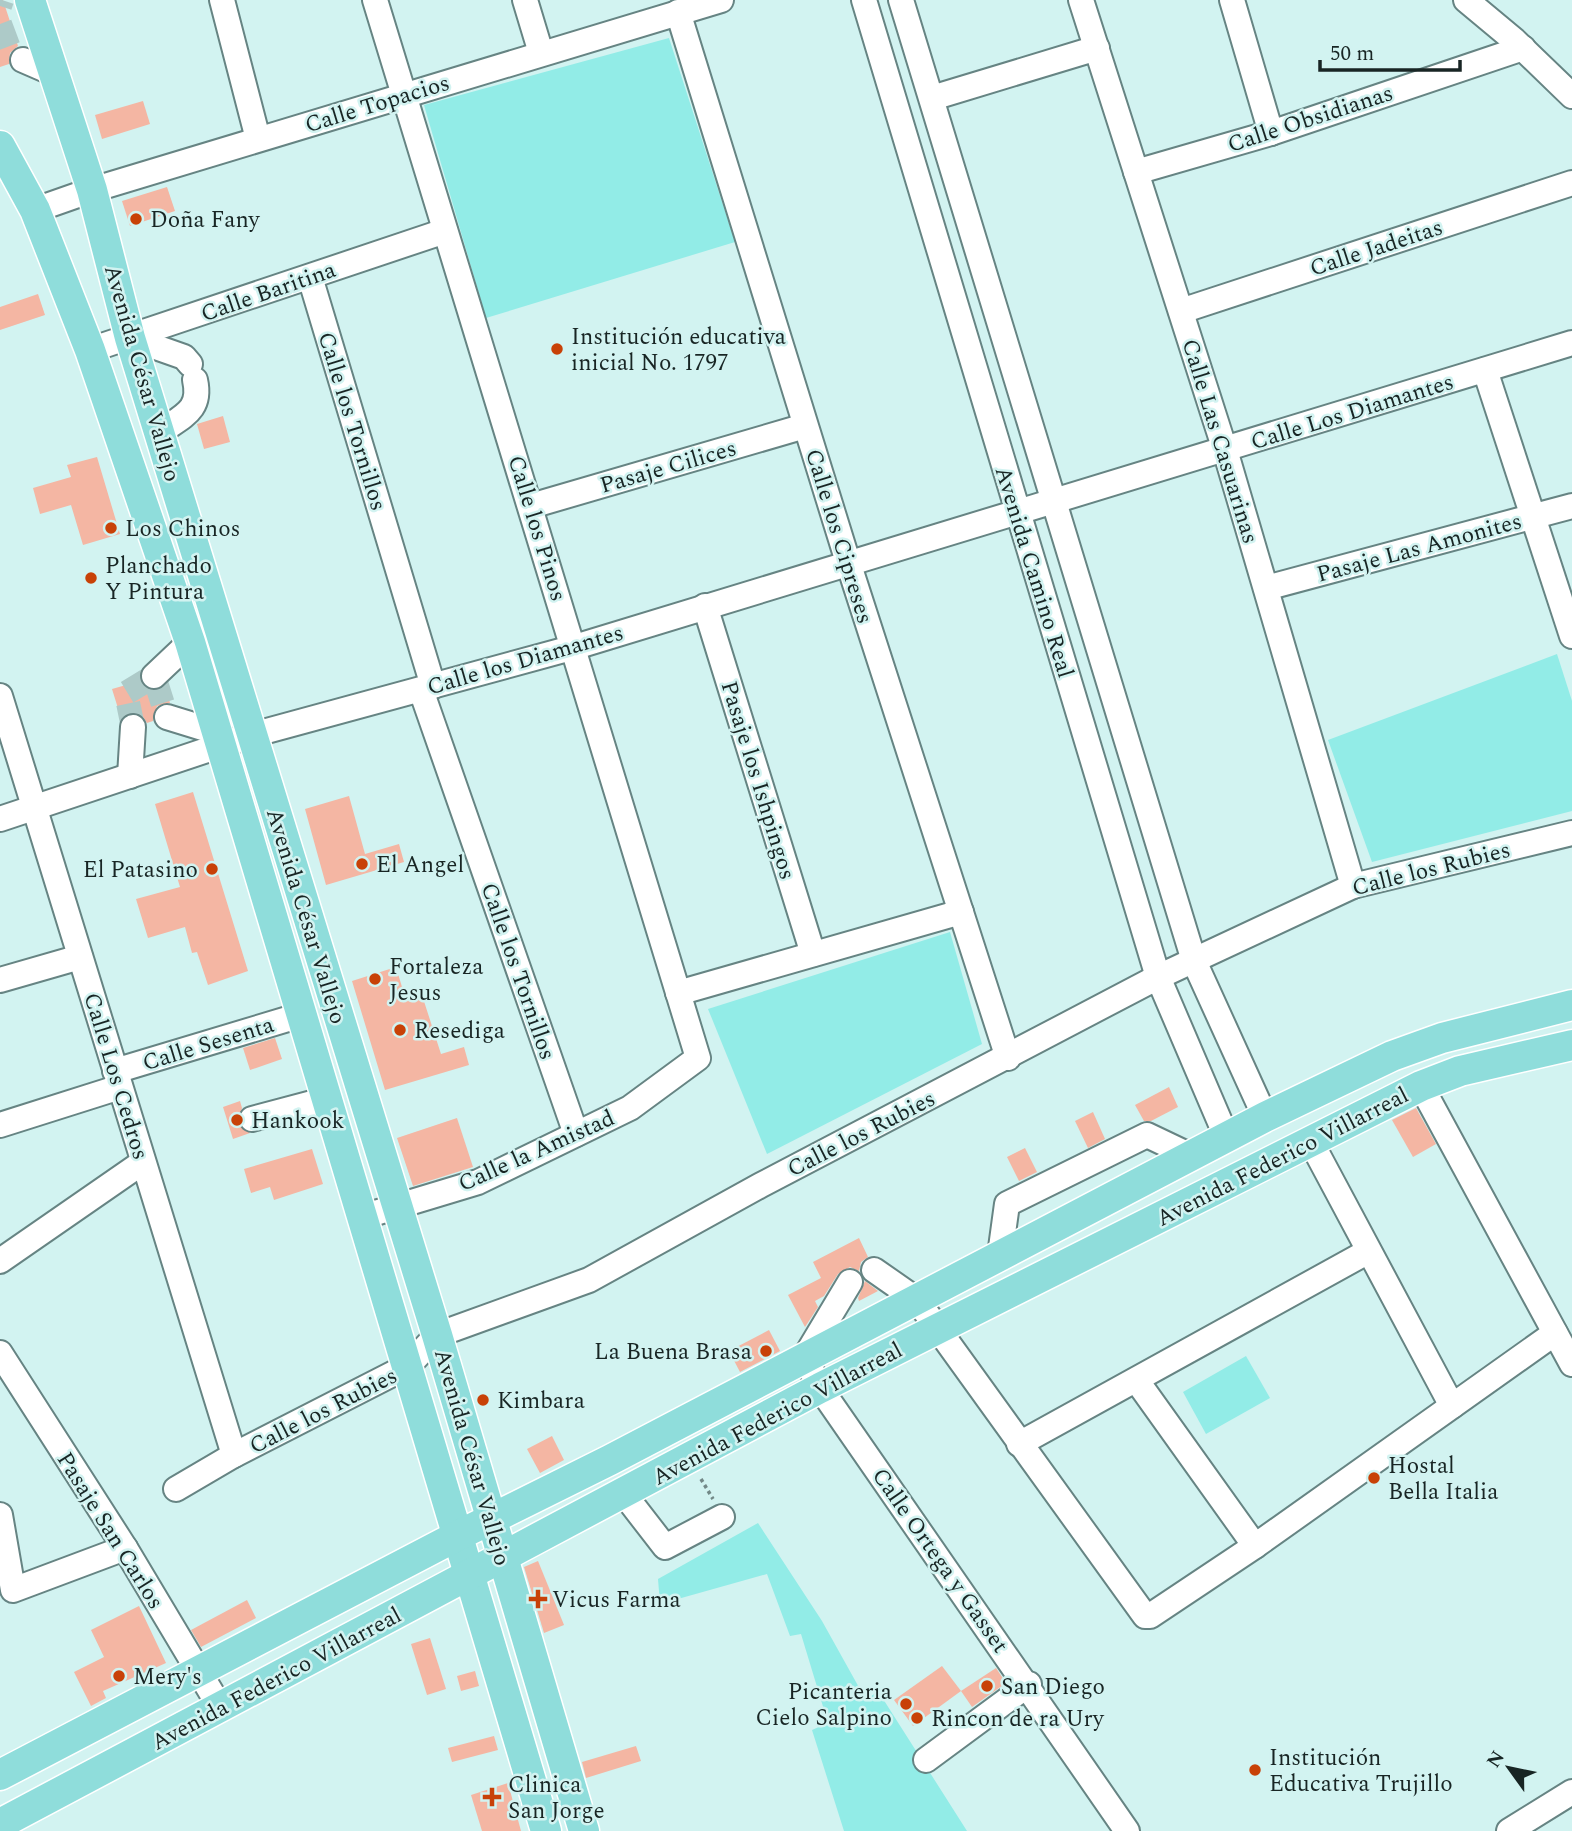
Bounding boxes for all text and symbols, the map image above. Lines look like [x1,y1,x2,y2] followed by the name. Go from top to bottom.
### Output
[1320,28,1460,72] scale bar
[1330,38,1374,70] text: 50 m
[301,66,454,143] street label: Calle Topacios
[1223,76,1398,163] street label: Calle Obsidianas
[150,203,261,238] place label: Doña Fany
[1305,210,1448,286] street label: Calle Jadeitas
[128,211,144,227] marker: Doña Fany
[196,253,341,332] street label: Calle Baritina
[94,261,189,486] street label: Avenida César Vallejo
[571,320,786,381] place label: Institución educativa inicial No. 1797
[308,328,395,515] street label: Calle los Tornillos
[1172,335,1267,548] street label: Calle Las Casuarinas
[549,341,565,357] marker: Institución educativa inicial No. 1797
[1247,365,1458,460] street label: Calle Los Diamantes
[596,431,741,504] street label: Pasaje Cilices
[795,445,882,628] street label: Calle los Cipreses
[498,451,575,606] street label: Calle los Pinos
[985,462,1082,683] street label: Avenida Camino Real
[1313,504,1526,593] street label: Pasaje Las Amonites
[125,512,241,547] place label: Los Chinos
[103,520,119,536] marker: Los Chinos
[105,549,212,610] place label: Planchado Y Pintura
[83,570,99,586] marker: Planchado Y Pintura
[423,616,628,705] street label: Calle los Diamantes
[711,677,804,884] street label: Pasaje los Ishpingos
[256,804,355,1029] street label: Avenida César Vallejo
[1348,833,1514,906] street label: Calle los Rubies
[376,848,464,883] place label: El Angel
[83,853,198,888] place label: El Patasino
[354,856,370,872] marker: El Angel
[204,861,220,877] marker: El Patasino
[471,878,564,1065] street label: Calle los Tornillos
[389,950,483,1011] place label: Fortaleza Jesus
[367,971,383,987] marker: Fortaleza Jesus
[74,989,158,1164] street label: Calle Los Cedros
[138,1008,279,1081] street label: Calle Sesenta
[414,1014,505,1049] place label: Resediga
[392,1022,408,1038] marker: Resediga
[1150,1078,1415,1236] street label: Avenida Federico Villarreal
[781,1082,942,1187] street label: Calle los Rubies
[453,1101,621,1202] street label: Calle la Amistad
[251,1104,345,1139] place label: Hankook
[229,1112,245,1128] marker: Hankook
[646,1333,909,1495] street label: Avenida Federico Villarreal
[594,1335,752,1370] place label: La Buena Brasa
[758,1343,774,1359] marker: La Buena Brasa
[424,1345,519,1570] street label: Avenida César Vallejo
[243,1359,404,1464] street label: Calle los Rubies
[497,1384,585,1419] place label: Kimbara
[475,1392,491,1408] marker: Kimbara
[47,1445,172,1616] street label: Pasaje San Carlos
[1388,1449,1498,1510] place label: Hostal Bella Italia
[863,1461,1017,1661] street label: Calle Ortega y Gasset
[1366,1470,1382,1486] marker: Hostal Bella Italia
[552,1583,681,1618] place label: Vicus Farma
[530,1591,546,1607] marker: Vicus Farma
[145,1598,408,1760] street label: Avenida Federico Villarreal
[133,1660,202,1695] place label: Mery's
[111,1668,127,1684] marker: Mery's
[1001,1670,1105,1705] place label: San Diego
[755,1675,892,1736] place label: Picanteria Cielo Salpino
[979,1678,995,1694] marker: San Diego
[898,1696,914,1712] marker: Picanteria Cielo Salpino
[931,1702,1105,1737] place label: Rincon de ra Ury
[909,1710,925,1726] marker: Rincon de ra Ury
[1474,1733,1544,1803] north arrow
[1269,1741,1453,1802] place label: Institución Educativa Trujillo
[1480,1745,1512,1774] text: N
[1247,1762,1263,1778] marker: Institución Educativa Trujillo
[508,1768,605,1829] place label: Clinica San Jorge
[482,1787,502,1807] marker: Clinica San Jorge

